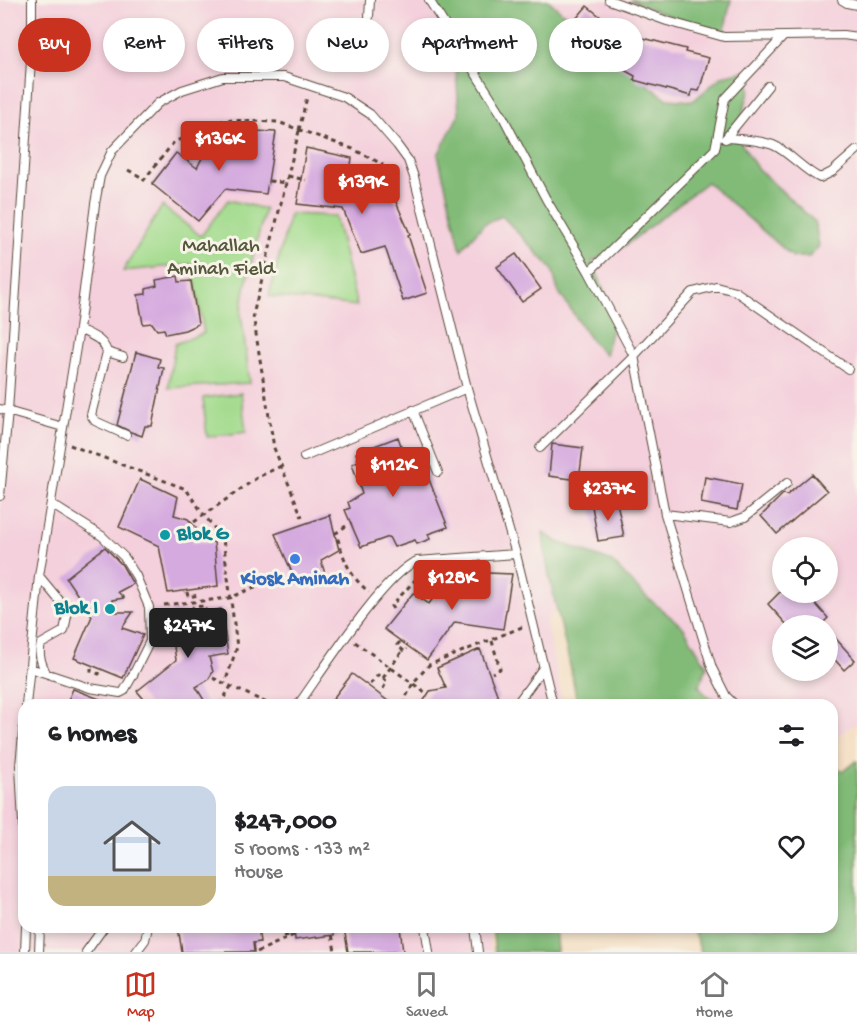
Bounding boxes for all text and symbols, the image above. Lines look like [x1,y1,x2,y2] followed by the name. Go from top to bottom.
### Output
[18,18,91,72] chip: Buy
[103,18,185,72] chip: Rent
[197,18,294,72] chip: Filters
[306,18,389,72] chip: New
[401,18,537,72] chip: Apartment
[549,18,643,72] chip: House
[177,121,261,172] pin: $136K
[195,129,243,152] text: $136K
[320,164,404,215] pin: $139K
[338,172,386,195] text: $139K
[167,236,277,282] park label: Mahallah Aminah Field
[351,447,435,498] pin: $112K
[370,455,416,478] text: $112K
[566,471,650,522] pin: $237K
[583,479,633,502] text: $237K
[176,524,230,547] place label: Blok G
[158,528,172,542] marker: Blok G
[772,537,838,681] map controls
[772,537,838,603] button: locate
[288,552,302,566] marker: Kiosk Aminah
[410,560,494,611] pin: $128K
[428,568,476,591] text: $128K
[240,569,349,592] place label: Kiosk Aminah
[54,598,98,621] place label: Blok I
[103,602,117,616] marker: Blok I
[146,608,230,659] pin: $247K
[772,615,838,681] button: layers
[163,616,213,639] text: $247K
[775,719,808,752] icon: filters
[48,720,136,751] text: 6 homes
[234,808,337,839] text: $247,000
[96,810,168,882] icon: home
[775,830,808,863] icon: heart
[234,839,370,862] text: 5 rooms · 133 m²
[234,862,283,885] text: House
[124,968,157,1023] tab: Map
[406,968,447,1023] tab: Saved
[696,968,733,1023] tab: Home

